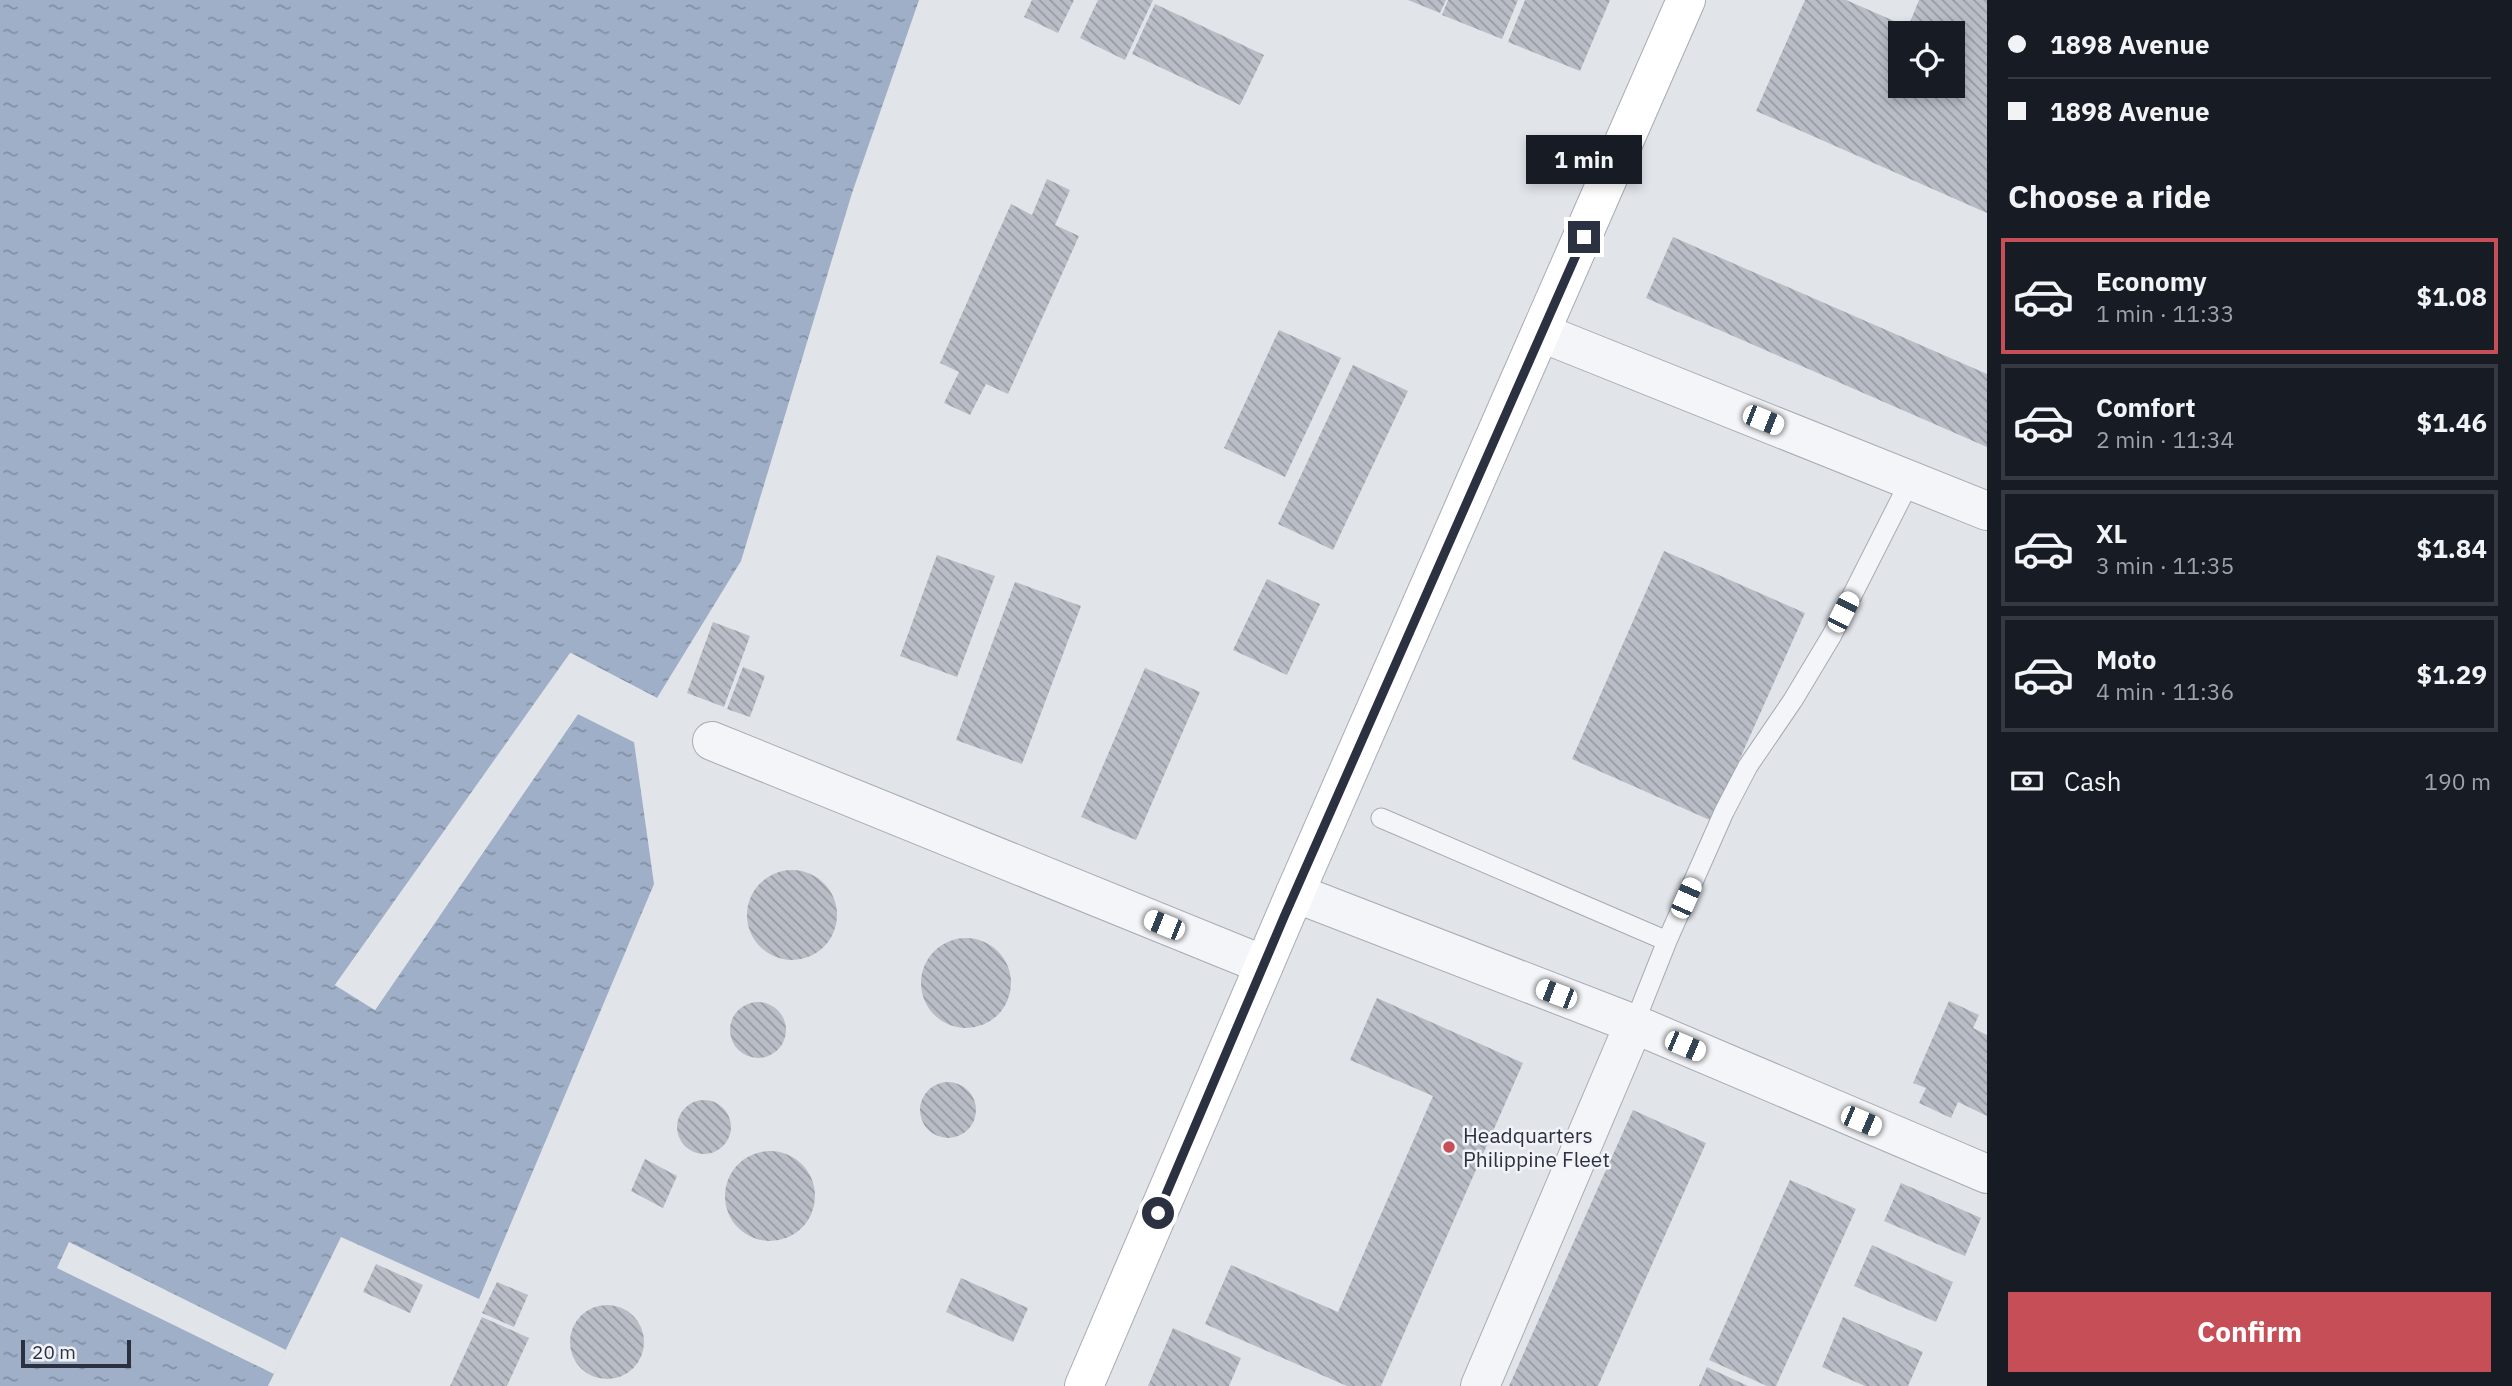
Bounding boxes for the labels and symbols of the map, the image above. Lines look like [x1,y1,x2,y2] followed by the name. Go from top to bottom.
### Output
[1526,135,1642,184] callout: 1 min
[1568,221,1600,253] route end
[1740,402,1787,438] car
[1825,589,1862,635] car
[1668,875,1705,921] car
[1141,907,1188,943] car
[1533,977,1580,1011] car
[1662,1028,1709,1064] car
[1838,1103,1885,1139] car
[1463,1121,1610,1173] place label: Headquarters Philippine Fleet
[1441,1139,1457,1155] marker: Headquarters Philippine Fleet
[1142,1197,1174,1229] route start
[21,1337,131,1369] scale bar

